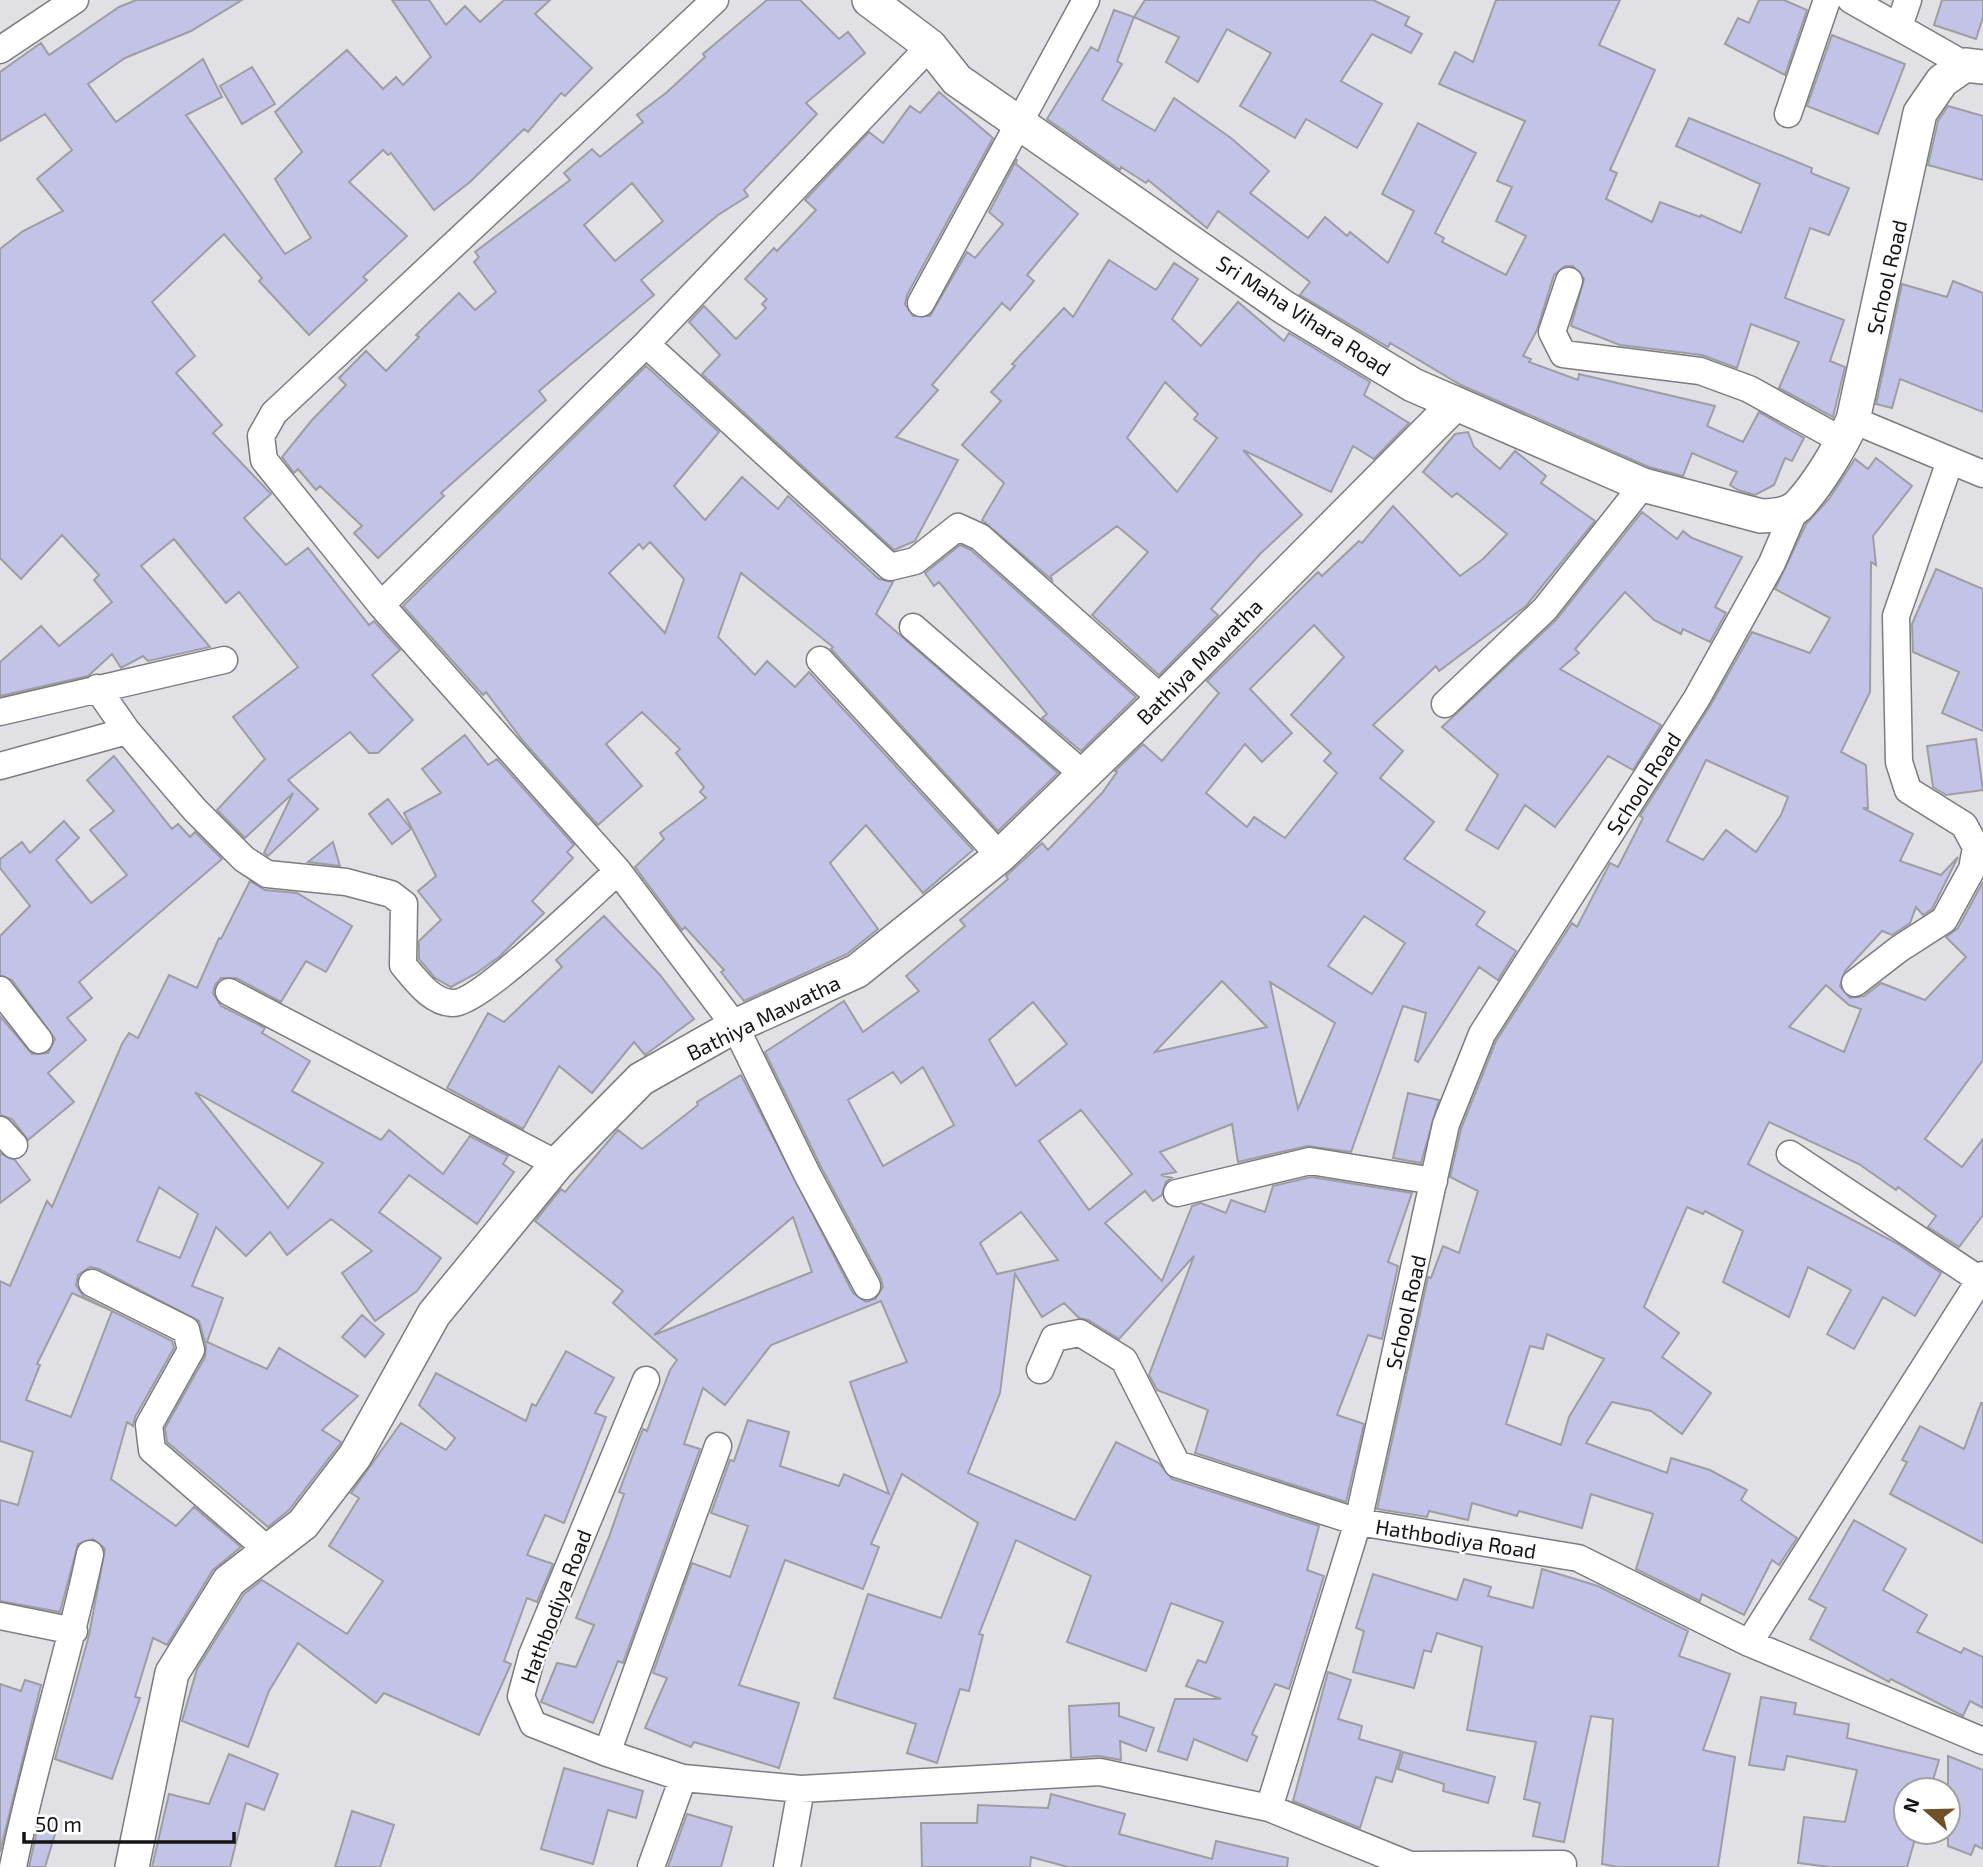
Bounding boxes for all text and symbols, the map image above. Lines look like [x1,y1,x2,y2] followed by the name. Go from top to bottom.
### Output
[1861,217,1911,337] street label: School Road
[1212,249,1396,381] street label: Sri Maha Vihara Road
[1131,593,1267,729] street label: Bathiya Mawatha
[1601,727,1685,839] street label: School Road
[682,969,844,1065] street label: Bathiya Mawatha
[1380,1252,1430,1372] street label: School Road
[1374,1513,1538,1563] street label: Hathbodiya Road
[514,1526,596,1686] street label: Hathbodiya Road
[1892,1776,1962,1846] north arrow
[1897,1795,1924,1815] text: N
[24,1800,234,1844] scale bar
[35,1811,82,1836] text: 50 m

